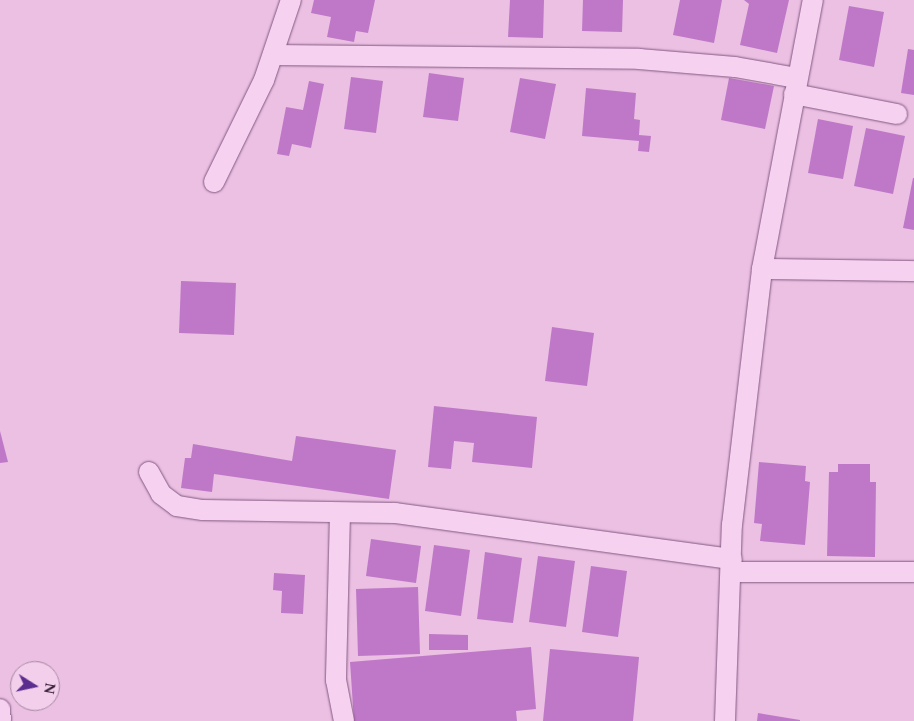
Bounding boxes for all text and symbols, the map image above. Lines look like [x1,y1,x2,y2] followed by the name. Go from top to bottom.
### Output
[10,661,60,711] north arrow
[38,681,61,696] text: N

